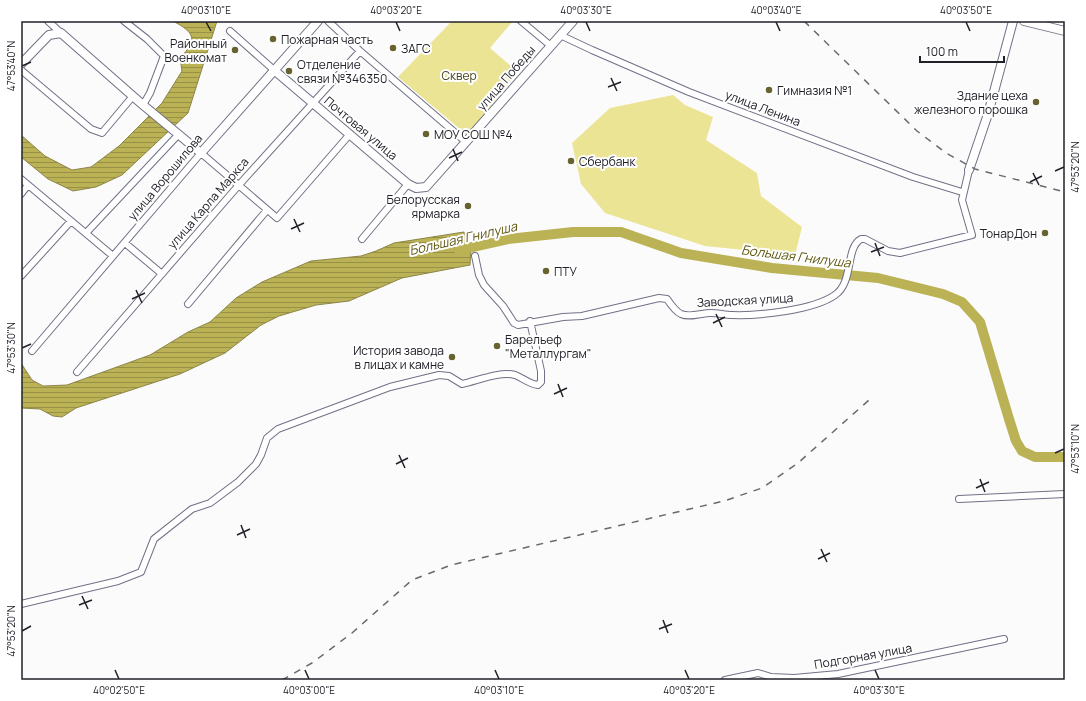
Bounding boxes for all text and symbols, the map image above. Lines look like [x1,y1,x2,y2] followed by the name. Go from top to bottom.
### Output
[181,3,231,17] text: 40°03'10"E
[370,3,422,17] text: 40°03'20"E
[560,3,612,17] text: 40°03'30"E
[751,3,802,17] text: 40°03'40"E
[940,3,992,17] text: 40°03'50"E
[281,31,373,48] place label: Пожарная часть
[268,34,278,44] marker: Пожарная часть
[164,35,227,66] place label: Районный Военкомат
[920,38,1004,64] scale bar
[401,40,431,57] place label: ЗАГС
[4,41,18,91] text: 47°53'40"N
[473,42,539,114] street label: улица Победы
[388,43,398,53] marker: ЗАГС
[926,43,958,60] text: 100 m
[230,45,240,55] marker: Районный Военкомат
[297,56,387,87] place label: Отделение связи №346350
[284,66,294,76] marker: Отделение связи №346350
[441,67,477,84] park label: Сквер
[777,82,852,99] place label: Гимназия №1
[764,85,774,95] marker: Гимназия №1
[723,86,803,130] street label: улица Ленина
[914,87,1028,118] place label: Здание цеха железного порошка
[321,92,401,164] street label: Почтовая улица
[1031,97,1041,107] marker: Здание цеха железного порошка
[434,126,512,143] place label: МОУ СОШ №4
[421,129,431,139] marker: МОУ СОШ №4
[124,130,206,224] street label: улица Ворошилова
[1068,141,1082,193] text: 47°53'20"N
[579,153,636,170] place label: Сбербанк
[163,154,253,252] street label: улица Карла Маркса
[566,156,576,166] marker: Сбербанк
[386,191,460,222] place label: Белорусская ярмарка
[463,201,473,211] marker: Белорусская ярмарка
[407,217,519,259] water label: Большая Гнилуша
[980,225,1037,242] place label: ТонарДон
[1040,228,1050,238] marker: ТонарДон
[740,240,852,272] water label: Большая Гнилуша
[554,263,577,280] place label: ПТУ
[541,266,551,276] marker: ПТУ
[696,289,794,311] street label: Заводская улица
[4,322,18,374] text: 47°53'30"N
[505,331,591,362] place label: Барельеф "Металлургам"
[492,341,502,351] marker: Барельеф "Металлургам"
[353,342,444,373] place label: История завода в лицах и камне
[447,352,457,362] marker: История завода в лицах и камне
[1068,424,1082,474] text: 47°53'10"N
[4,605,18,657] text: 47°53'20"N
[813,639,913,673] street label: Подгорная улица
[93,683,145,697] text: 40°02'50"E
[283,683,335,697] text: 40°03'00"E
[474,683,524,697] text: 40°03'10"E
[663,683,715,697] text: 40°03'20"E
[853,683,905,697] text: 40°03'30"E

